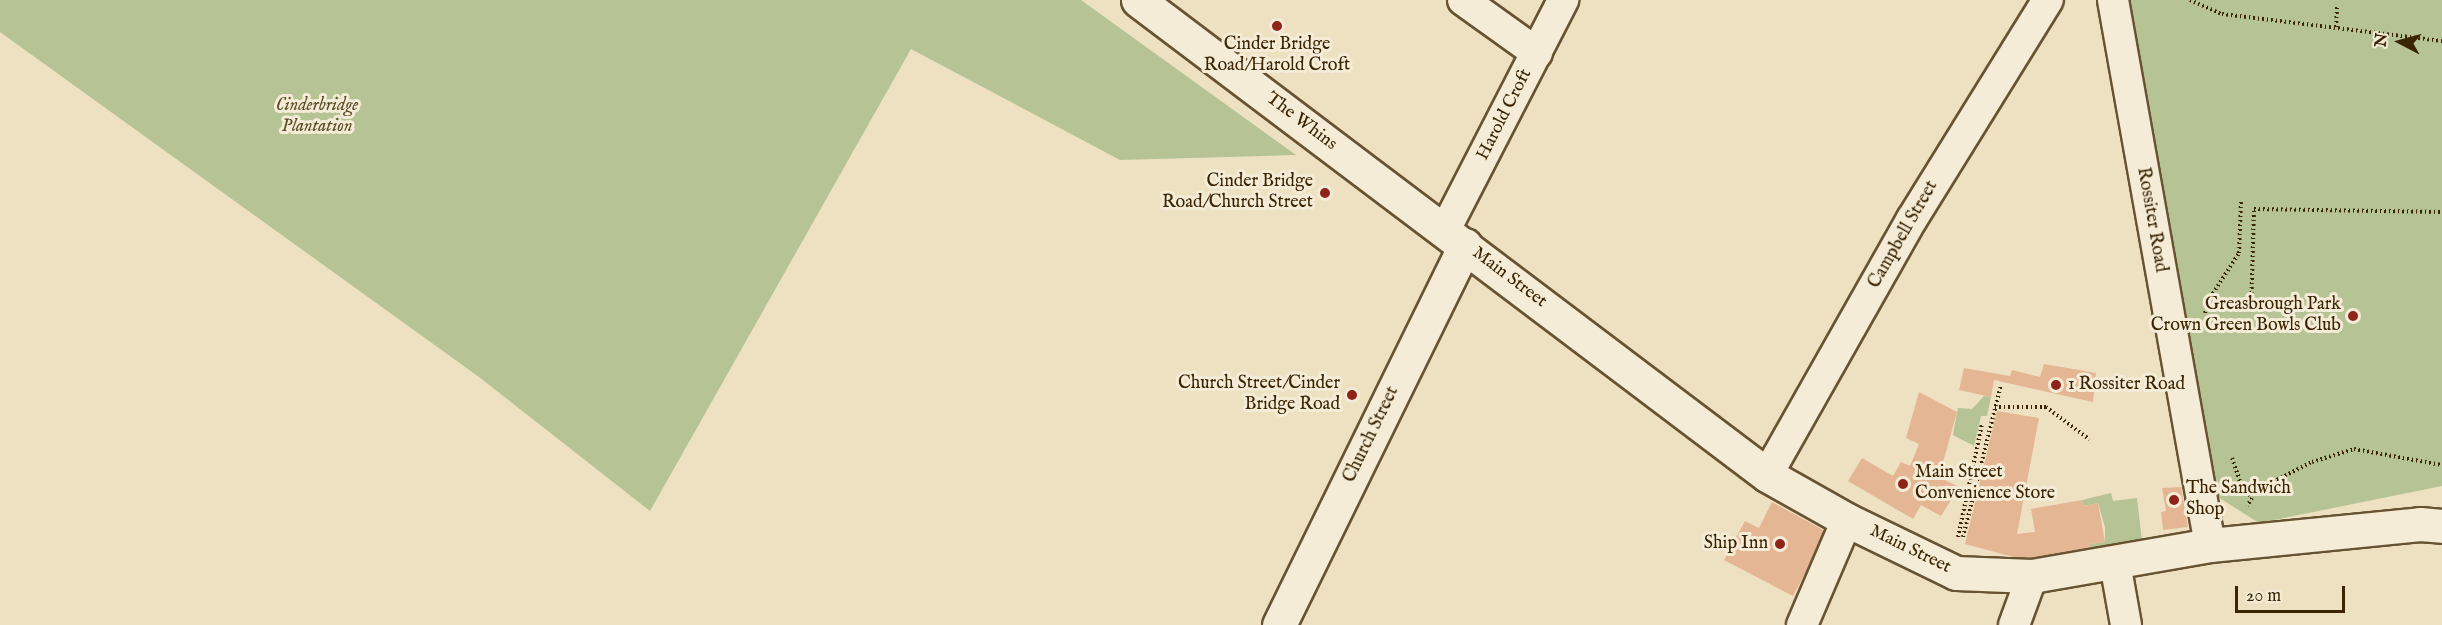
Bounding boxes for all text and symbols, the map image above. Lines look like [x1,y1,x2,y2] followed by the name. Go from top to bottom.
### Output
[2370,12,2430,72] north arrow
[1270,19,1284,33] marker: Cinder Bridge Road/Harold Croft
[2371,32,2393,48] text: N
[1204,35,1350,78] place label: Cinder Bridge Road/Harold Croft
[1473,66,1537,164] street label: Harold Croft
[1261,88,1341,156] street label: The Whins
[276,96,358,138] park label: Cinderbridge Plantation
[2131,166,2171,274] street label: Rossiter Road
[1162,172,1313,214] place label: Cinder Bridge Road/Church Street
[1864,177,1944,293] street label: Campbell Street
[1318,186,1332,200] marker: Cinder Bridge Road/Church Street
[1467,243,1551,313] street label: Main Street
[2151,295,2341,338] place label: Greasbrough Park Crown Green Bowls Club
[2346,309,2360,323] marker: Greasbrough Park Crown Green Bowls Club
[1178,374,1340,416] place label: Church Street/Cinder Bridge Road
[2068,374,2185,396] place label: 1 Rossiter Road
[2049,378,2063,392] marker: 1 Rossiter Road
[1339,383,1405,487] street label: Church Street
[1345,388,1359,402] marker: Church Street/Cinder Bridge Road
[1915,463,2055,506] place label: Main Street Convenience Store
[1896,477,1910,491] marker: Main Street Convenience Store
[2186,479,2291,522] place label: The Sandwich Shop
[2167,493,2181,507] marker: The Sandwich Shop
[1866,521,1954,579] street label: Main Street
[1704,533,1768,555] place label: Ship Inn
[1773,537,1787,551] marker: Ship Inn
[2238,574,2348,612] scale bar
[2246,585,2281,608] text: 20 m

